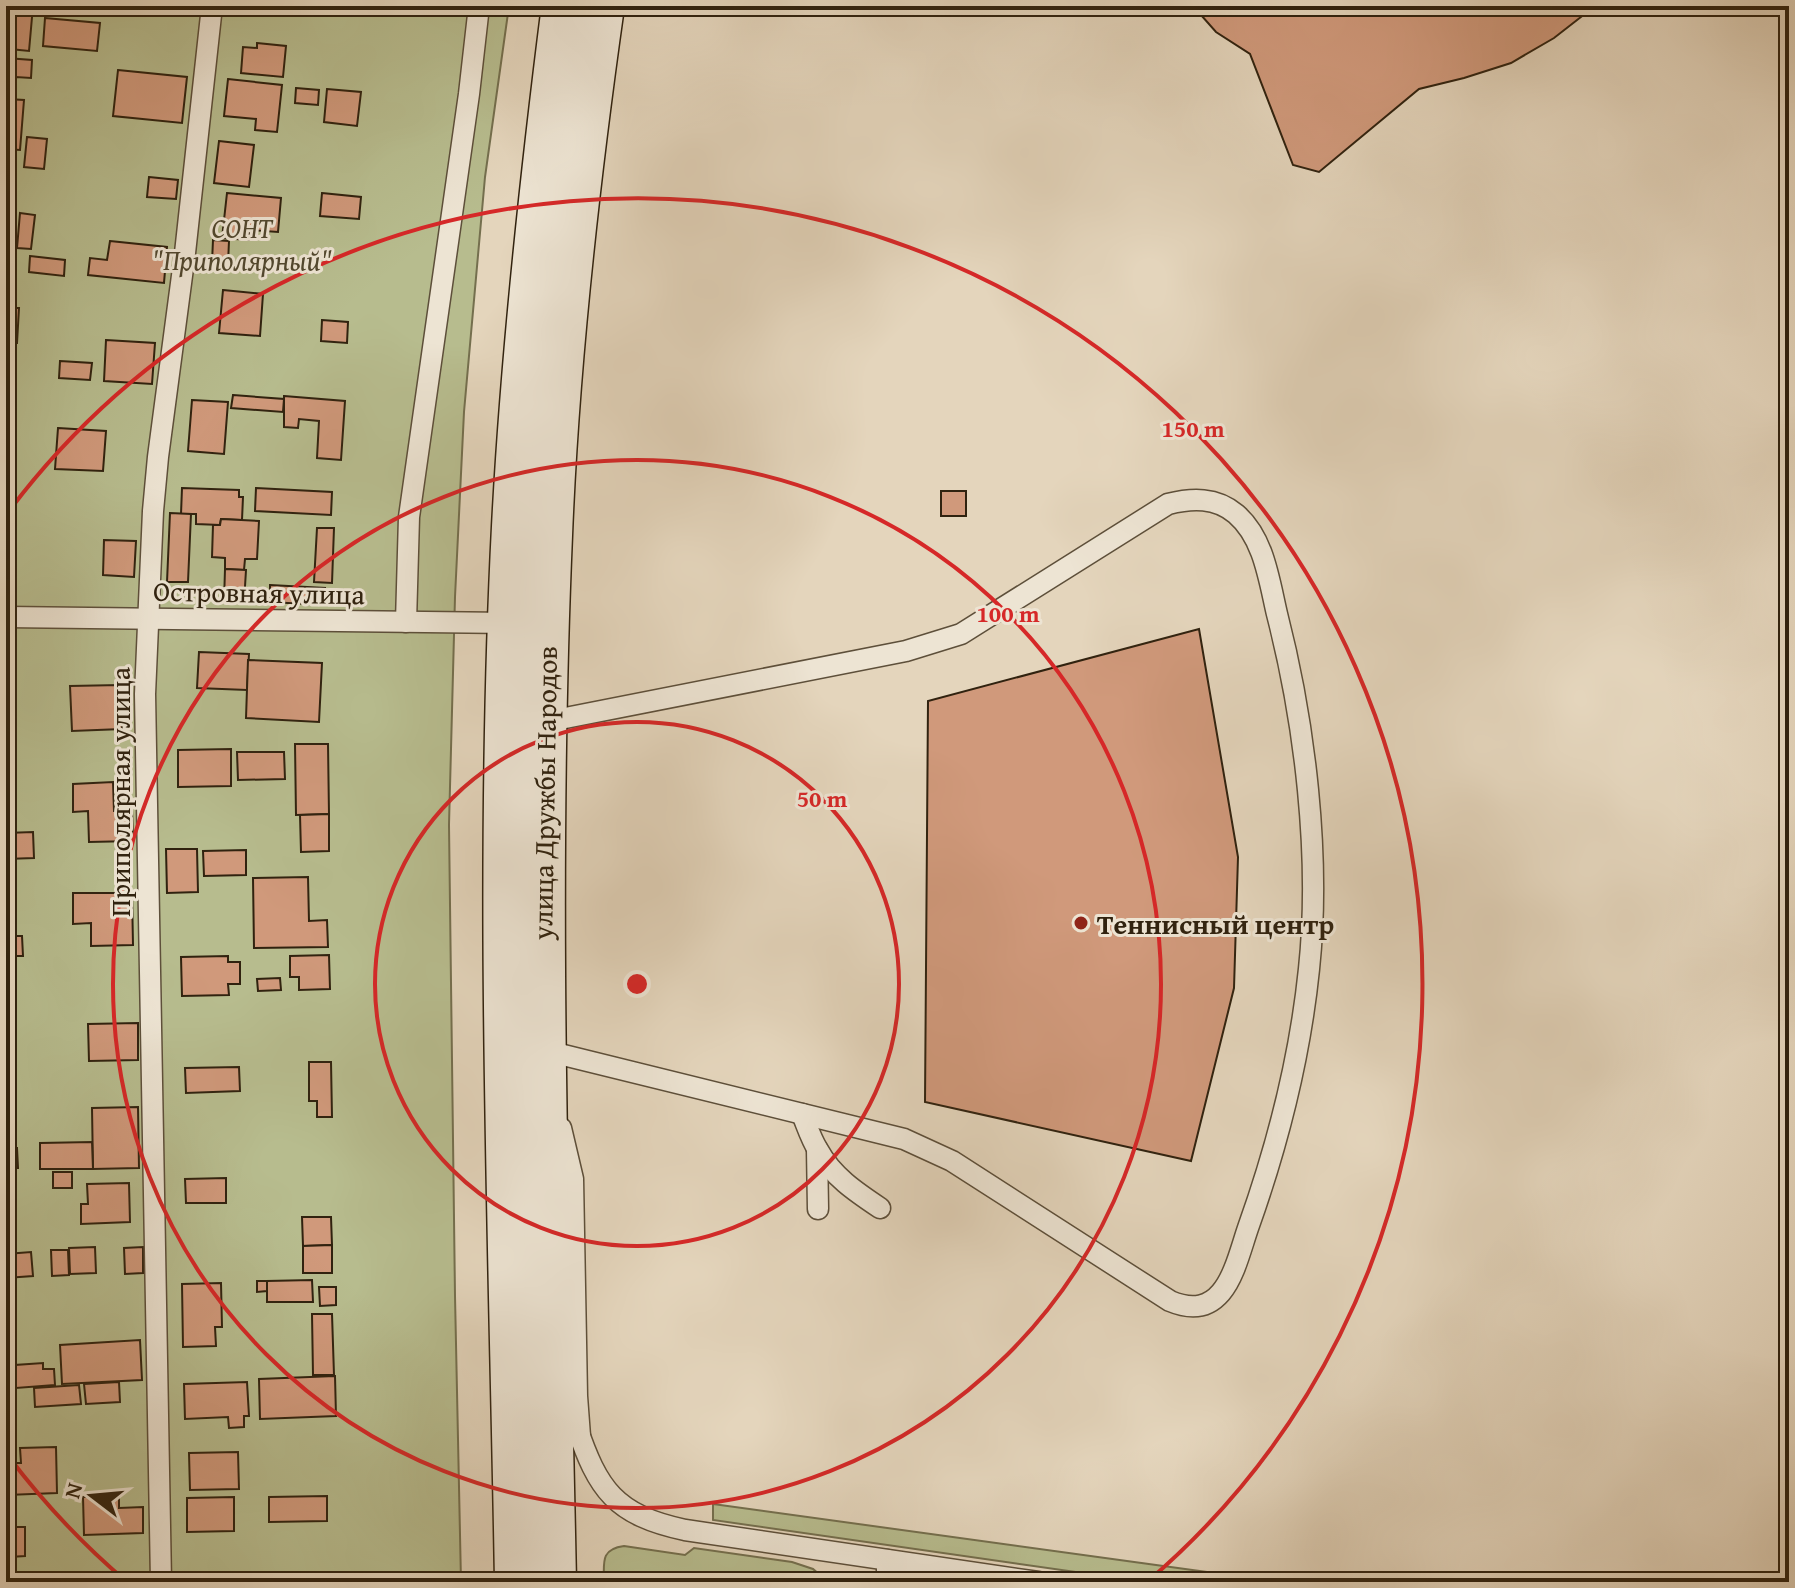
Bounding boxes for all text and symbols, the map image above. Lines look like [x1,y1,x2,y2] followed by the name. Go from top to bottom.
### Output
[152,207,332,280] park label: СОНТ "Приполярный"
[1161,411,1225,446] text: 150 m
[153,570,366,614] street label: Островная улица
[976,596,1040,631] text: 100 m
[521,646,567,941] street label: улица Дружбы Народов
[99,666,140,917] street label: Приполярная улица
[797,781,848,816] text: 50 m
[1097,903,1334,944] place label: Теннисный центр
[1072,914,1090,932] marker: Теннисный центр
[623,970,651,998] centre of rings
[52,1456,132,1536] north arrow
[55,1479,90,1502] text: N

